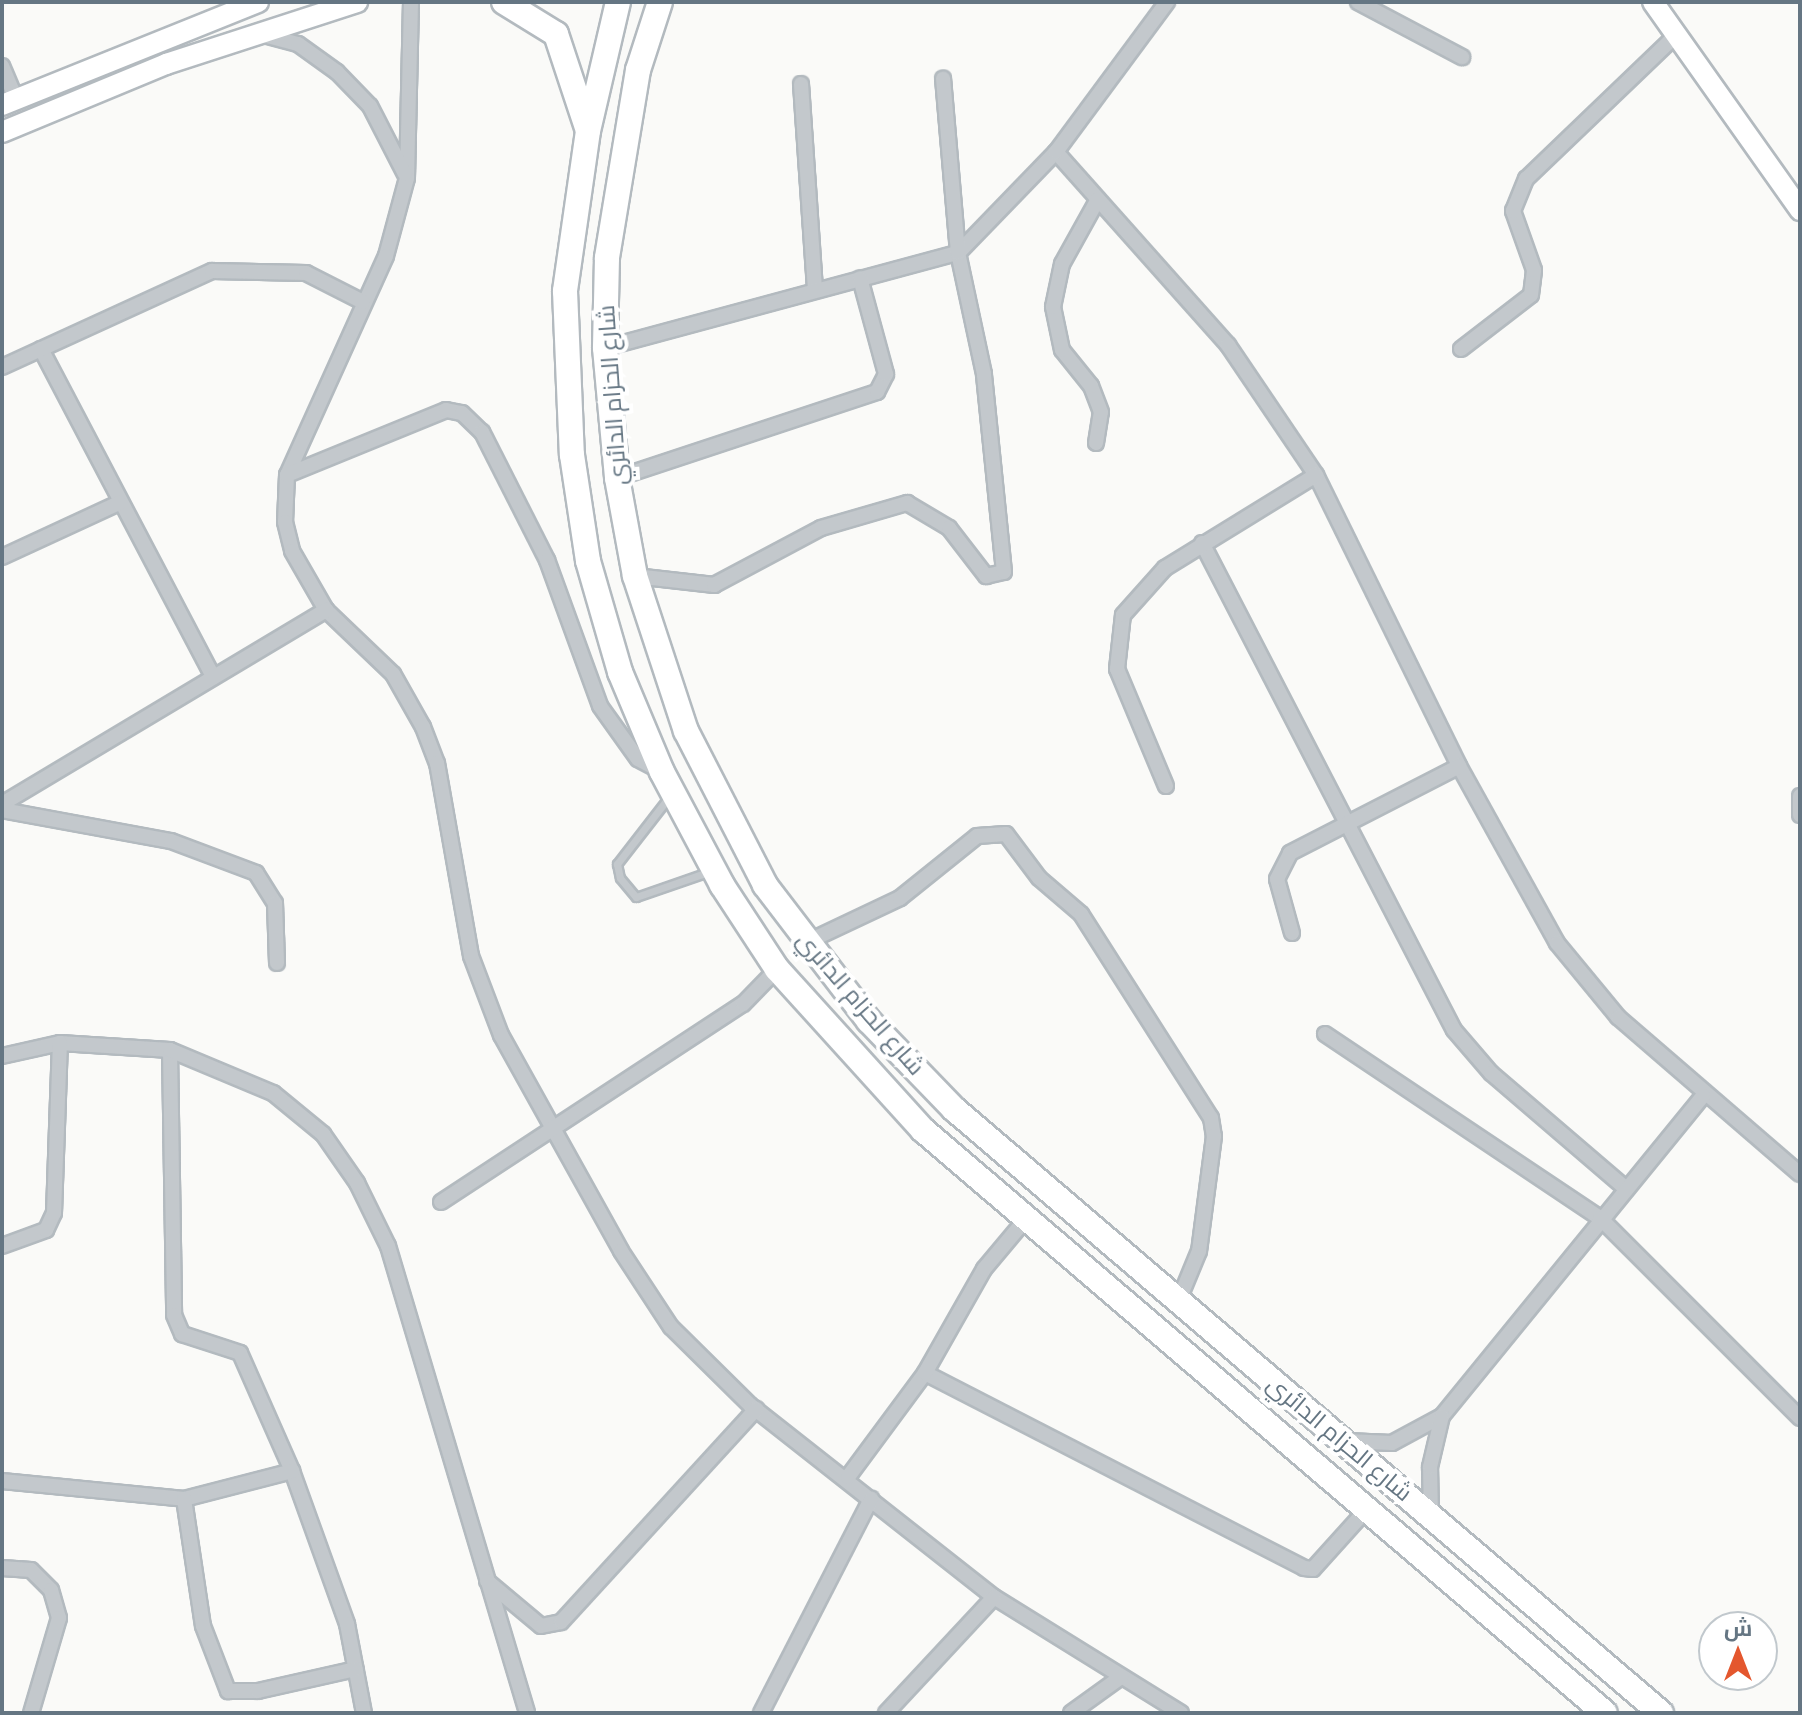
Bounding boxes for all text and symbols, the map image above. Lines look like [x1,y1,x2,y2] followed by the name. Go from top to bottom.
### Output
[592,304,634,486] street label: شارع الحزام الدائري
[790,926,930,1082] street label: شارع الحزام الدائري
[1261,1370,1417,1508] street label: شارع الحزام الدائري
[1698,1611,1778,1691] north arrow
[1724,1615,1752,1642] text: ش

